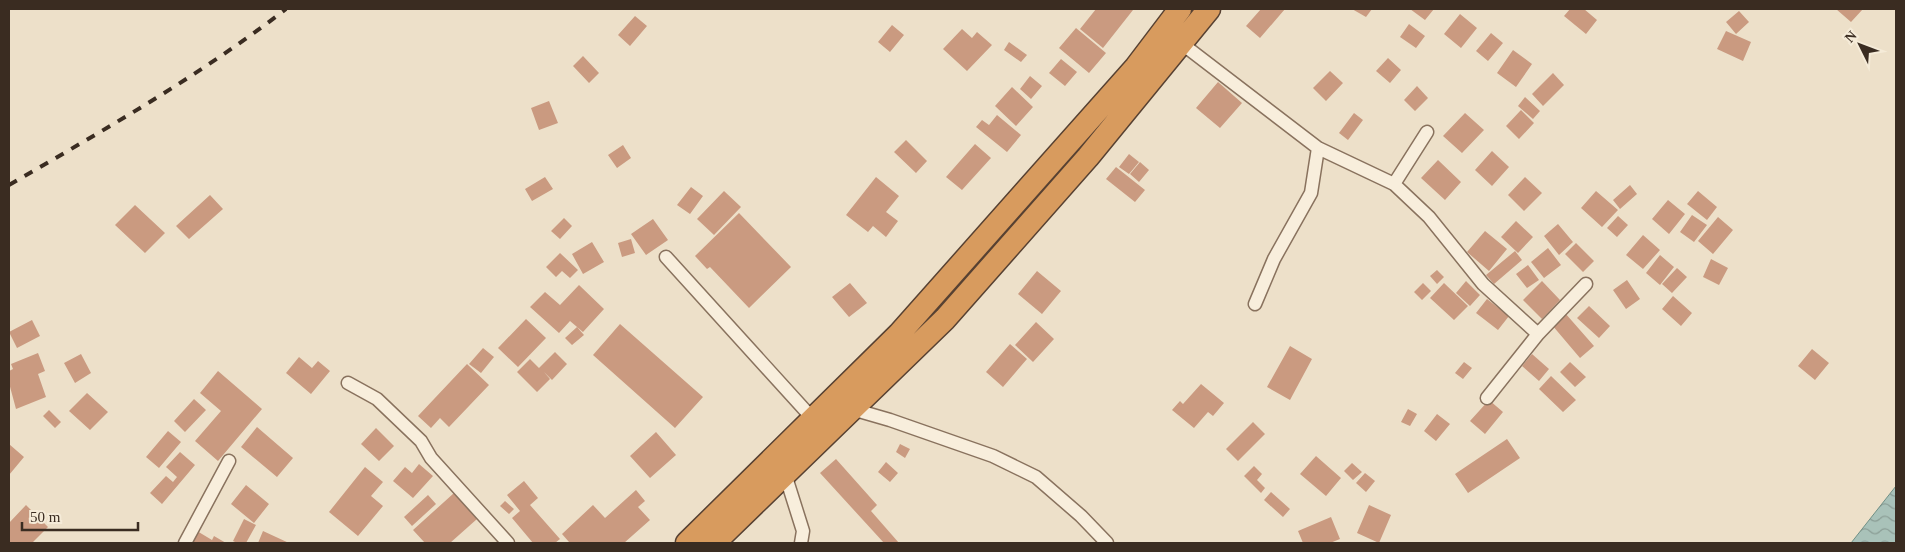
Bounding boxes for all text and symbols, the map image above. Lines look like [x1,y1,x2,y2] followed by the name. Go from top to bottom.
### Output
[1835,20,1885,70] north arrow
[1842,28,1860,45] text: N
[22,500,139,532] scale bar
[30,509,61,525] text: 50 m

